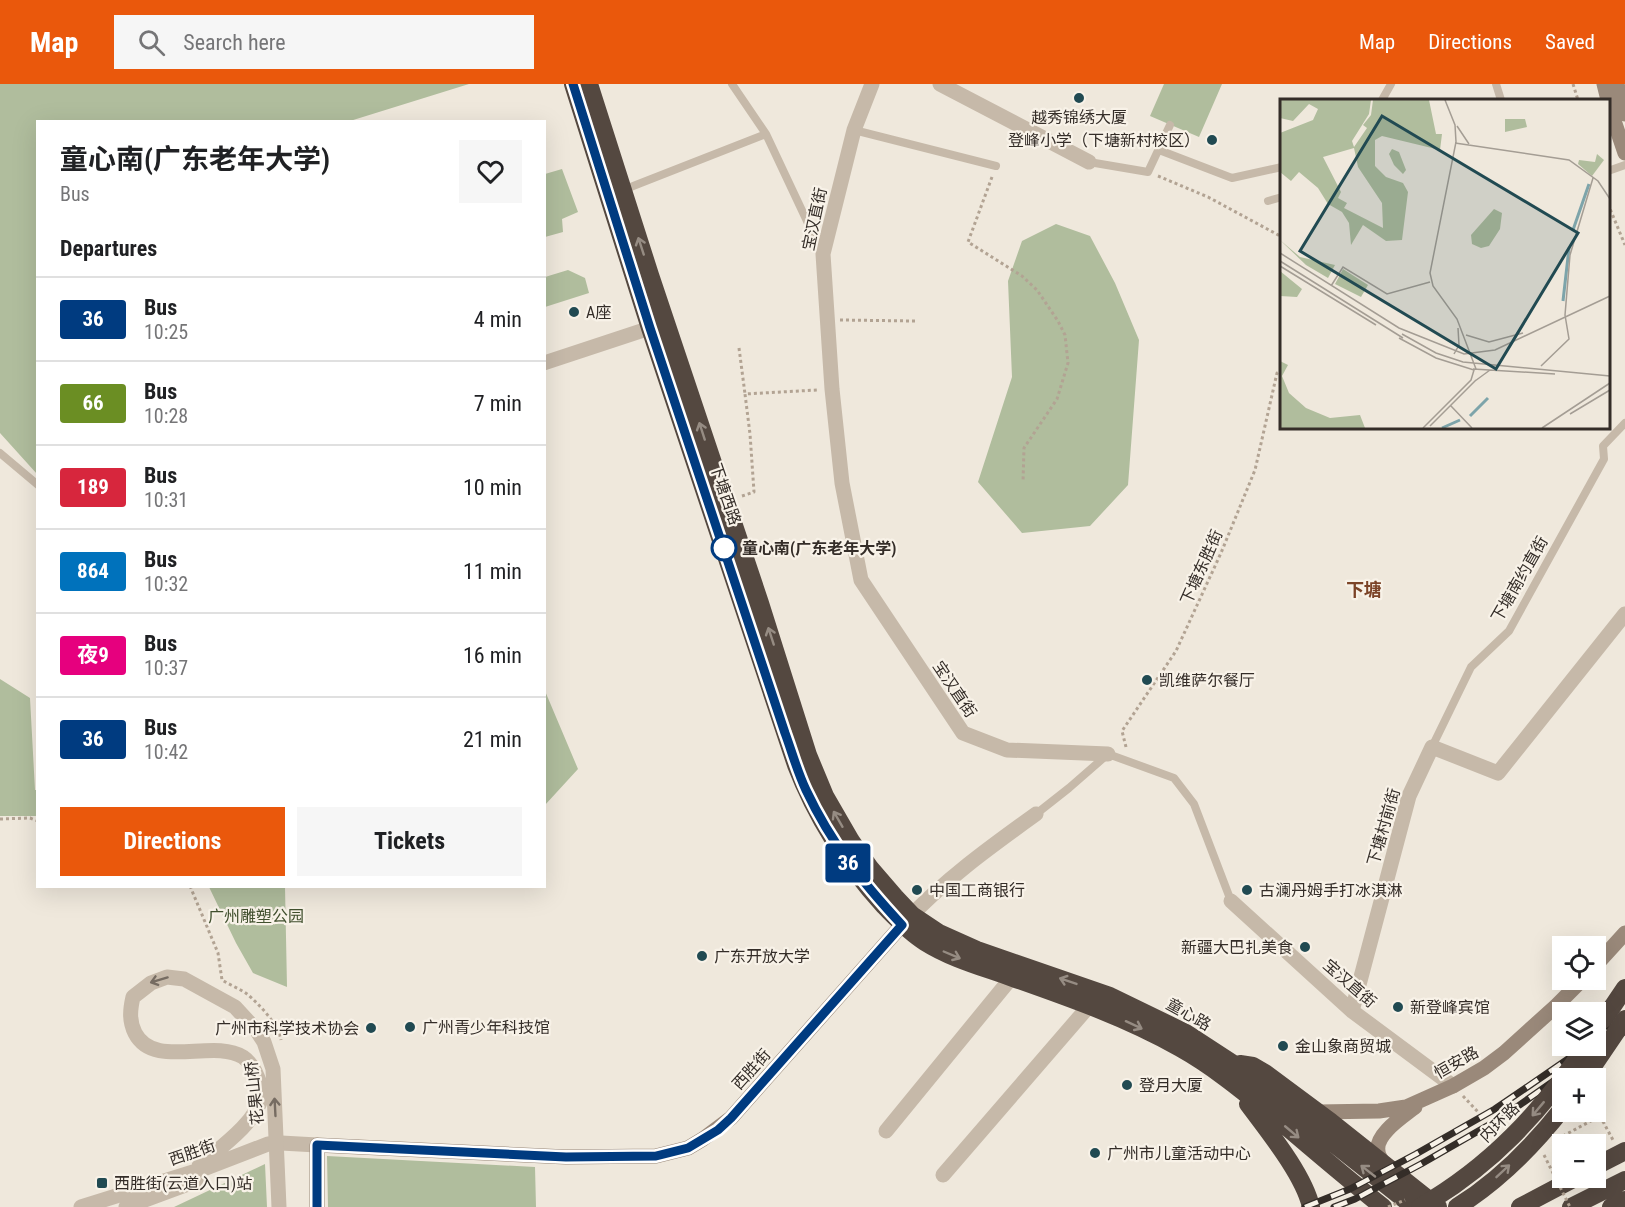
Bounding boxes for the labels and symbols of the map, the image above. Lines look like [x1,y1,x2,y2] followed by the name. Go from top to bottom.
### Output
[1072,91,1086,105] marker: 越秀锦绣大厦
[1280,99,1610,429] inset map
[1031,108,1127,127] place label: 越秀锦绣大厦
[1008,131,1200,150] place label: 登峰小学（下塘新村校区）
[1205,133,1219,147] marker: 登峰小学（下塘新村校区）
[799,186,830,252] street label: 宝汉直街
[635,237,646,256] one-way arrow
[586,303,611,322] place label: A座
[567,305,581,319] marker: A座
[696,422,707,441] one-way arrow
[706,461,745,528] street label: 下塘西路
[1177,527,1226,608] street label: 下塘东胜街
[1487,533,1552,626] street label: 下塘南约直街
[711,535,737,561] marker: 童心南(广东老年大学)
[742,539,896,558] place label: 童心南(广东老年大学)
[1346,579,1382,600] district label: 下塘
[764,627,775,646] one-way arrow
[929,657,980,721] street label: 宝汉直街
[1159,671,1255,690] place label: 凯维萨尔餐厅
[1140,673,1154,687] marker: 凯维萨尔餐厅
[1363,786,1404,868] street label: 下塘村前街
[831,811,843,828] one-way arrow
[821,844,875,882] line badge: 36
[929,881,1025,900] place label: 中国工商银行
[1259,881,1403,900] place label: 古澜丹姆手打冰淇淋
[910,883,924,897] marker: 中国工商银行
[1240,883,1254,897] marker: 古澜丹姆手打冰淇淋
[208,907,304,926] park label: 广州雕塑公园
[1181,938,1293,957] place label: 新疆大巴扎美食
[1298,940,1312,954] marker: 新疆大巴扎美食
[714,947,810,966] place label: 广东开放大学
[695,949,709,963] marker: 广东开放大学
[942,950,961,961] one-way arrow
[1319,955,1380,1012] street label: 宝汉直街
[1059,974,1078,985] one-way arrow
[150,976,169,987] one-way arrow
[1163,994,1214,1034] street label: 童心路
[1410,998,1490,1017] place label: 新登峰宾馆
[1391,1000,1405,1014] marker: 新登峰宾馆
[422,1018,550,1037] place label: 广州青少年科技馆
[215,1019,359,1038] place label: 广州市科学技术协会
[403,1020,417,1034] marker: 广州青少年科技馆
[1124,1020,1142,1031] one-way arrow
[364,1021,378,1035] marker: 广州市科学技术协会
[1295,1037,1391,1056] place label: 金山象商贸城
[1276,1039,1290,1053] marker: 金山象商贸城
[1431,1042,1482,1083] street label: 恒安路
[728,1045,774,1094] street label: 西胜街
[242,1060,267,1126] street label: 花果山桥
[1139,1076,1203,1095] place label: 登月大厦
[1120,1078,1134,1092] marker: 登月大厦
[270,1097,281,1117] one-way arrow
[1476,1099,1523,1146] street label: 内环路
[1532,1101,1545,1117] one-way arrow
[1284,1125,1299,1139] one-way arrow
[166,1136,218,1169] street label: 西胜街
[1107,1144,1251,1163] place label: 广州市儿童活动中心
[1088,1146,1102,1160] marker: 广州市儿童活动中心
[1495,1164,1510,1178] one-way arrow
[1360,1165,1376,1177] one-way arrow
[114,1174,252,1193] place label: 西胜街(云道入口)站
[95,1176,109,1190] marker: 西胜街(云道入口)站

